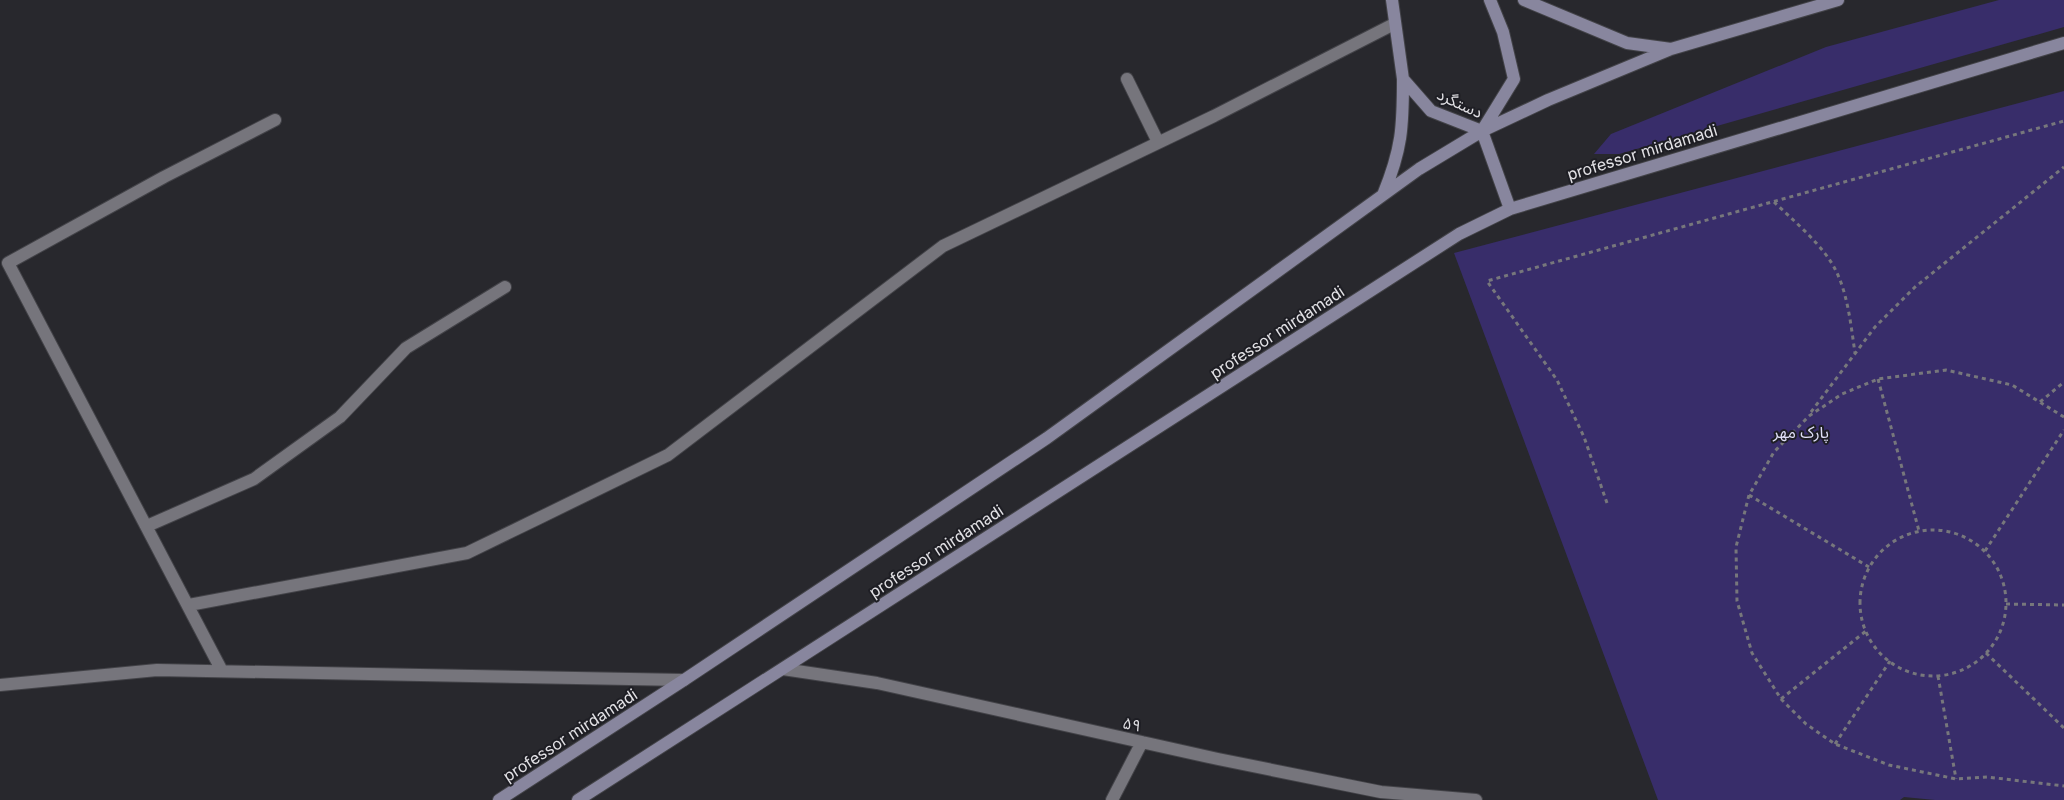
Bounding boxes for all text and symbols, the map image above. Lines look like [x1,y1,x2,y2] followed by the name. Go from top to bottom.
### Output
[1434,84,1486,122] street label: دستگرد
[1564,120,1720,184] street label: professor mirdamadi
[1206,281,1348,383] street label: professor mirdamadi
[1772,422,1829,443] park label: پارک مهر
[865,500,1007,602] street label: professor mirdamadi
[499,684,641,786] street label: professor mirdamadi
[1121,712,1143,736] street label: ۵۹

